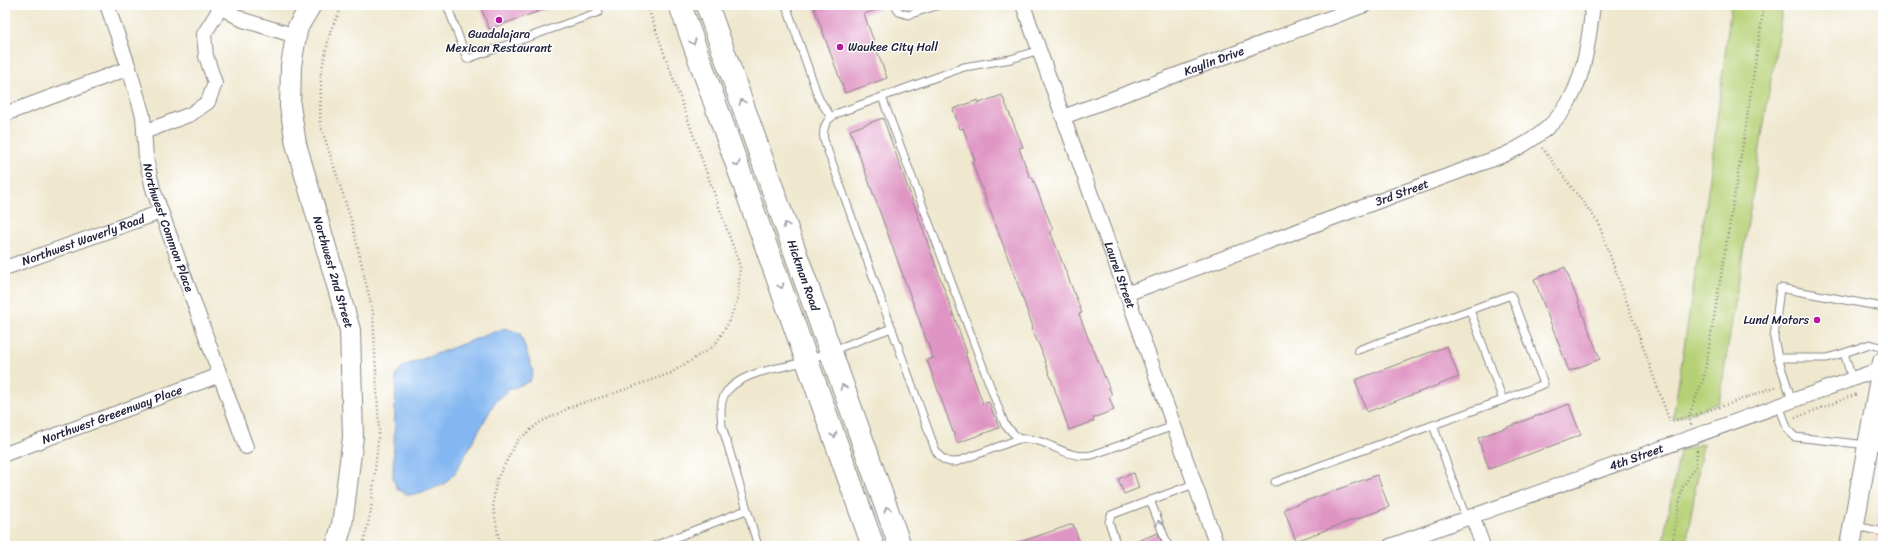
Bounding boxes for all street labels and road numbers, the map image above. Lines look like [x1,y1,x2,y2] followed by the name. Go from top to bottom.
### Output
[1181,40,1247,82] street label: Kaylin Drive
[137,161,200,295] street label: Northwest Common Place
[1372,173,1432,212] street label: 3rd Street
[19,208,148,272] street label: Northwest Waverly Road
[306,213,360,331] street label: Northwest 2nd Street
[781,236,827,315] street label: Hickman Road
[1098,238,1142,312] street label: Laurel Street
[39,379,185,451] street label: Northwest Greeenway Place
[1606,437,1667,477] street label: 4th Street

